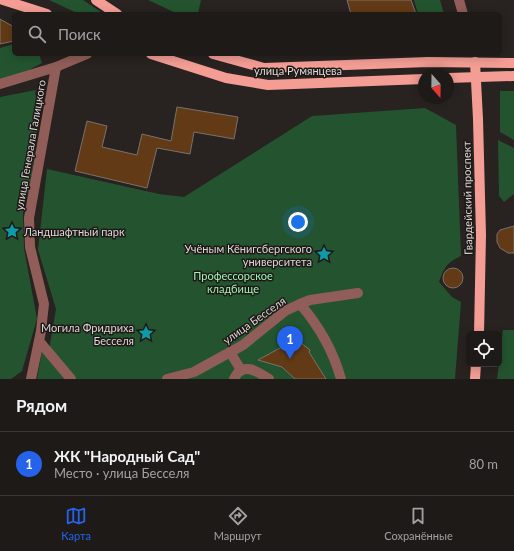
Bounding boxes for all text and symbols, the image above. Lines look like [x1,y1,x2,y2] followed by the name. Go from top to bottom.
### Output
[12,12,502,56] search box
[26,23,48,45] icon: search
[58,25,101,43] text: Поиск
[254,64,342,77] street label: улица Румянцева
[418,68,454,104] north arrow
[12,79,48,211] street label: улица Генерала Галицкого
[459,141,474,255] street label: Гвардейский проспект
[288,212,308,232] your location
[3,222,21,240] place icon: Ландшафтный парк
[23,225,125,238] place label: Ландшафтный парк
[185,242,312,268] place label: Учёным Кёнигсбергского университета
[315,245,333,263] place icon: Учёным Кёнигсбергского университета
[193,269,273,295] park label: Профессорское кладбище
[220,294,288,346] street label: улица Бесселя
[41,321,134,347] place label: Могила Фридриха Бесселя
[137,324,155,342] place icon: Могила Фридриха Бесселя
[277,326,303,359] pin: 1
[466,331,502,367] map controls
[466,331,502,367] button: locate
[16,395,67,416] text: Рядом
[54,447,200,465] text: ЖК "Народный Сад"
[25,456,33,472] text: 1
[469,456,498,472] text: 80 m
[54,465,189,481] text: Место · улица Бесселя
[61,505,91,542] tab: Карта
[214,505,262,542] tab: Маршрут
[384,505,453,542] tab: Сохранённые

